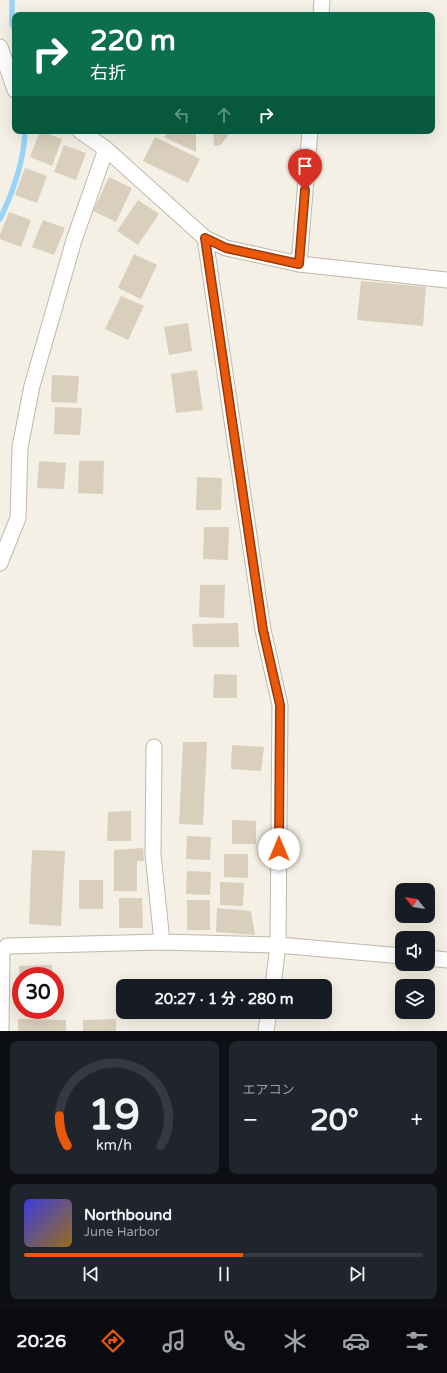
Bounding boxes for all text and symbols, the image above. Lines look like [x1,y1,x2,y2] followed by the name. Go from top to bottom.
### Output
[90,24,176,58] text: 220 m
[24,28,76,80] icon: right
[90,62,126,84] text: 右折
[171,104,193,126] icon: left
[213,104,235,126] icon: ahead
[255,104,277,126] icon: right
[288,149,322,190] pin
[294,155,316,177] icon: arrive
[258,828,300,870] position arrow
[395,883,435,923] north arrow
[395,883,435,1019] map controls
[395,931,435,971] button: sound
[12,967,64,1019] speed limit sign: 30
[395,979,435,1019] button: layers
[154,990,294,1008] text: 20:27 · 1 分 · 280 m
[243,1082,295,1098] text: エアコン
[88,1090,140,1140] text: 19
[310,1102,359,1139] text: 20°
[243,1107,258,1133] text: −
[411,1107,423,1133] text: +
[96,1136,132,1153] text: km/h
[84,1206,172,1224] text: Northbound
[84,1224,160,1240] text: June Harbor
[80,1263,102,1285] icon: previous
[213,1263,235,1285] icon: pause
[346,1263,368,1285] icon: next
[99,1327,127,1355] icon: directions
[160,1327,188,1355] icon: music
[220,1327,248,1355] icon: phone
[281,1327,309,1355] icon: climate
[342,1327,370,1355] icon: car
[403,1327,431,1355] icon: filters
[16,1330,66,1352] text: 20:26

